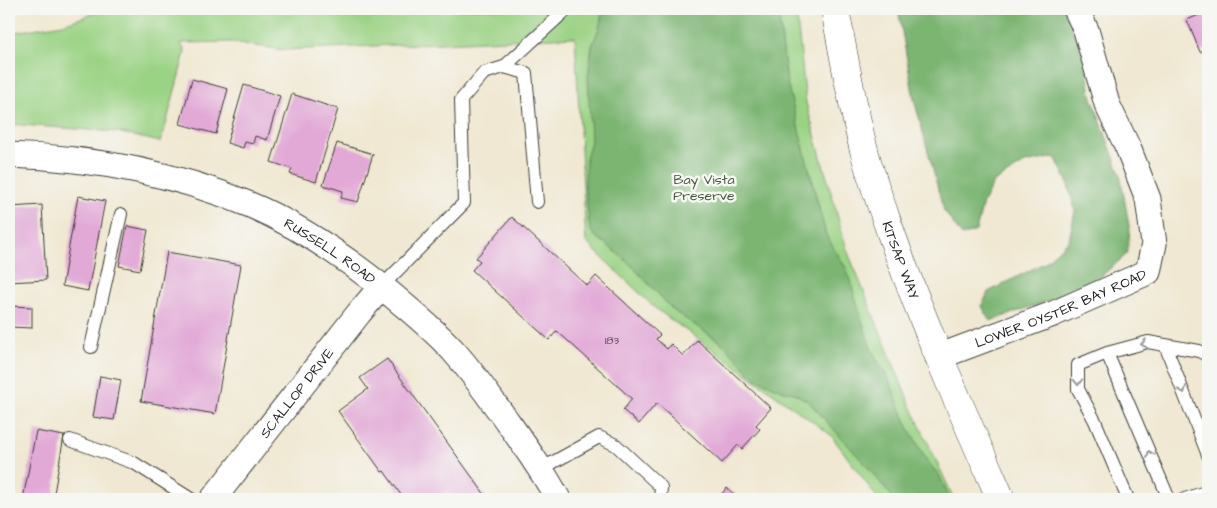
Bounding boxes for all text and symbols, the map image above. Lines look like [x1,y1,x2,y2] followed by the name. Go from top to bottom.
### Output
[673,170,735,206] park label: Bay Vista Preserve
[280,214,380,289] street label: RUSSELL ROAD
[877,219,924,303] street label: KITSAP WAY
[972,265,1150,353] street label: LOWER OYSTER BAY ROAD
[605,333,619,348] house number: 183
[1140,338,1148,349] one-way arrow
[255,344,339,443] street label: SCALLOP DRIVE
[1073,379,1083,387] one-way arrow
[1177,386,1187,394] one-way arrow
[1145,450,1156,459] one-way arrow

